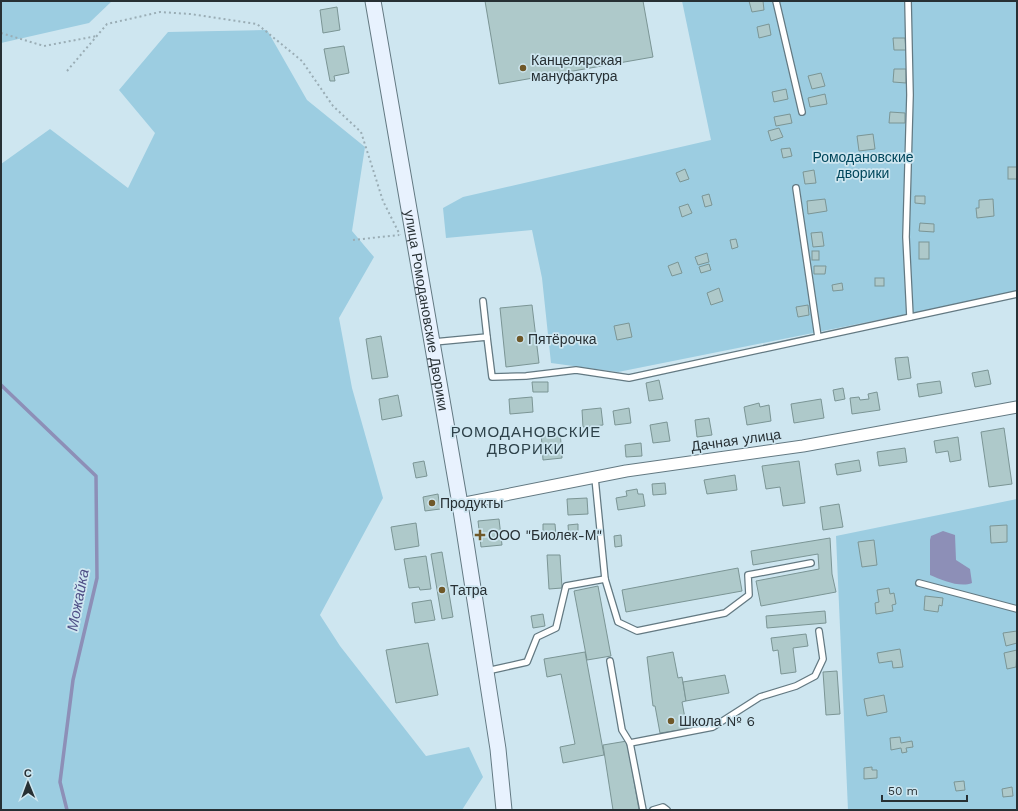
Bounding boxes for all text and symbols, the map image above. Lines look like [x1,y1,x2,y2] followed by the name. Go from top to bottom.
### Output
[531,52,622,84] place label: Канцелярская мануфактура
[518,63,528,73] marker: Канцелярская мануфактура
[812,149,914,181] park label: Ромодановские дворики
[401,209,452,412] street label: улица Ромодановские Дворики
[528,331,597,347] place label: Пятёрочка
[515,334,525,344] marker: Пятёрочка
[451,423,601,458] district label: РОМОДАНОВСКИЕ ДВОРИКИ
[690,426,782,454] street label: Дачная улица
[440,495,503,511] place label: Продукты
[427,498,437,508] marker: Продукты
[488,527,602,543] place label: ООО "Биолек-М"
[475,530,485,540] marker: ООО "Биолек-М"
[63,567,93,633] water label: Можайка
[450,582,488,598] place label: Татра
[437,585,447,595] marker: Татра
[679,713,755,729] place label: Школа № 6
[666,716,676,726] marker: Школа № 6
[8,763,48,803] north arrow
[24,767,32,780] text: С
[882,777,967,803] scale bar
[888,784,918,798] text: 50 m

